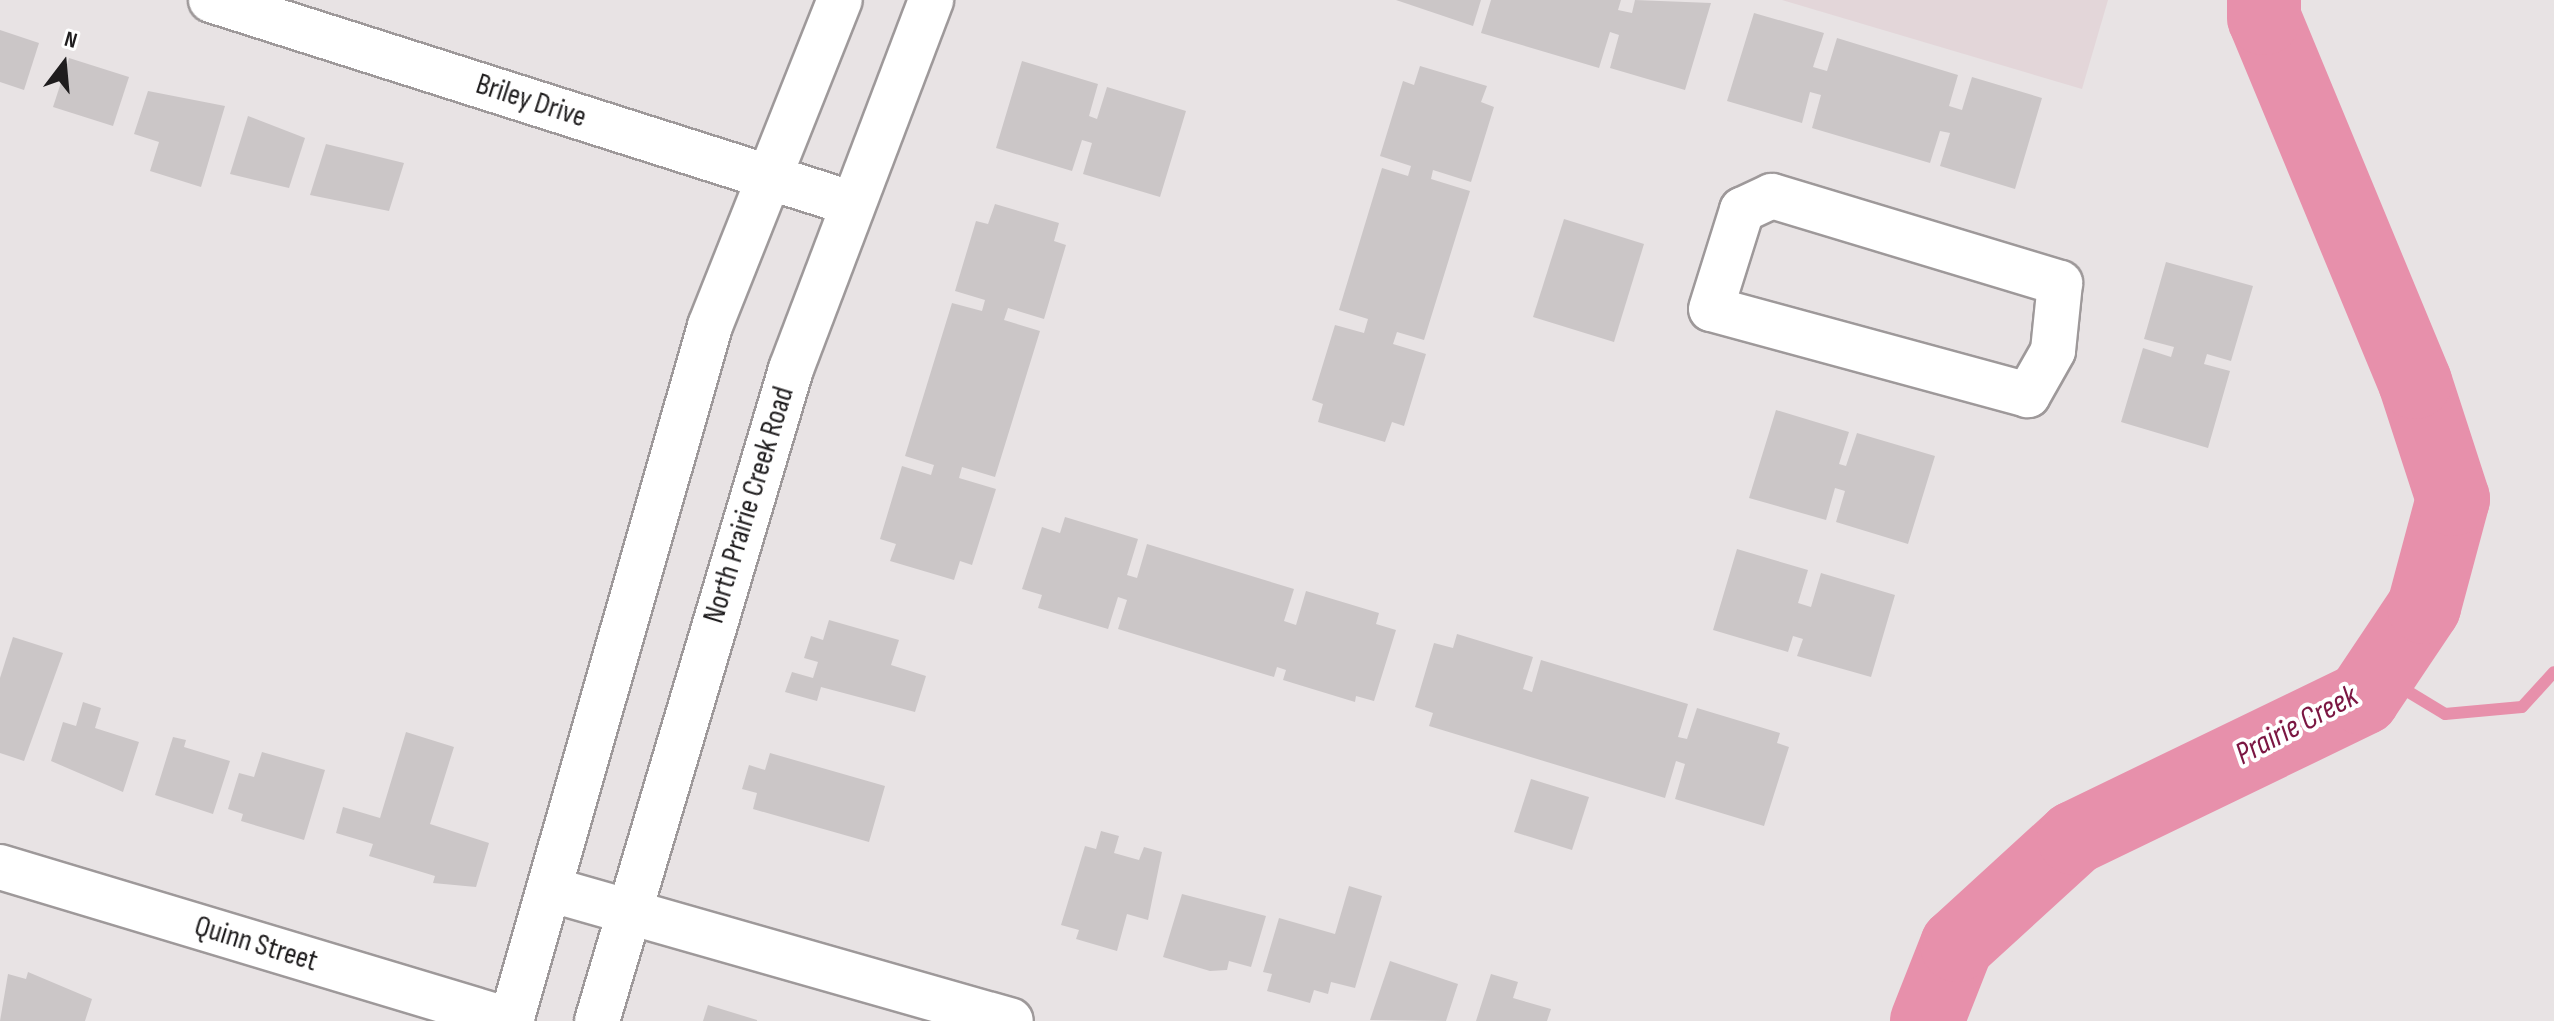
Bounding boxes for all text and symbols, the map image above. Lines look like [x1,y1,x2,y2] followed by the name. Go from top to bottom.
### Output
[24,24,104,104] north arrow
[61,26,80,55] text: N
[471,66,591,136] street label: Briley Drive
[696,382,802,628] street label: North Prairie Creek Road
[2229,678,2365,774] water label: Prairie Creek
[190,908,322,980] street label: Quinn Street

